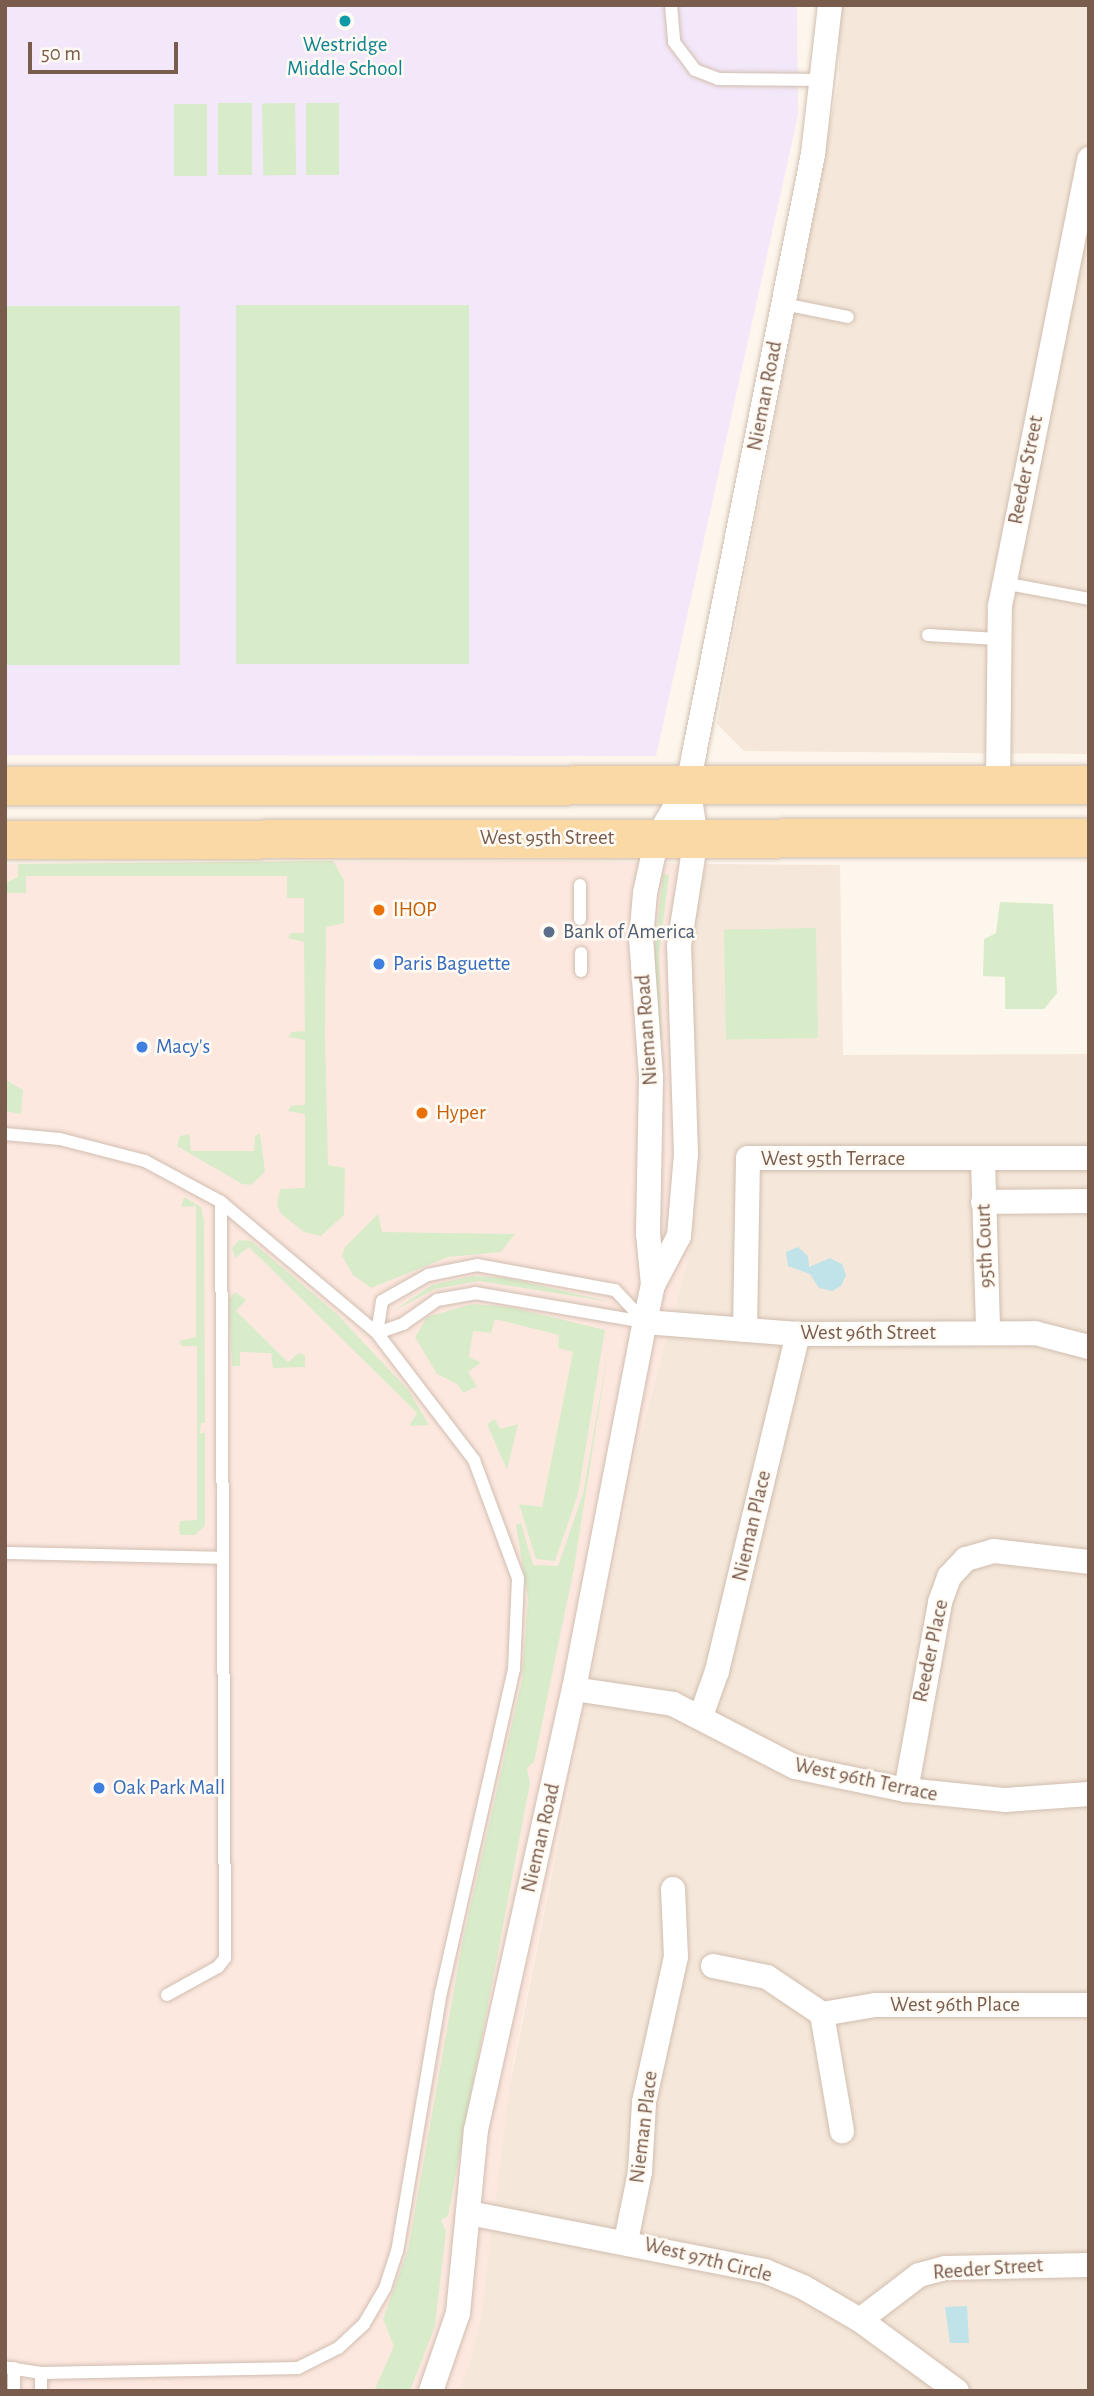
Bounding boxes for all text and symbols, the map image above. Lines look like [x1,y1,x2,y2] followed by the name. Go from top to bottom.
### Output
[337,13,353,29] marker: Westridge Middle School
[32,28,182,72] scale bar
[287,32,403,82] place label: Westridge Middle School
[41,43,81,64] text: 50 m
[742,339,788,453] street label: Nieman Road
[1003,413,1049,527] street label: Reeder Street
[480,825,614,851] street label: West 95th Street
[393,897,437,923] place label: IHOP
[371,902,387,918] marker: IHOP
[563,919,695,945] place label: Bank of America
[541,924,557,940] marker: Bank of America
[393,951,510,977] place label: Paris Baguette
[371,956,387,972] marker: Paris Baguette
[631,974,663,1086] street label: Nieman Road
[156,1034,210,1060] place label: Macy's
[134,1039,150,1055] marker: Macy's
[436,1100,486,1126] place label: Hyper
[414,1105,430,1121] marker: Hyper
[761,1146,905,1172] street label: West 95th Terrace
[971,1203,999,1289] street label: 95th Court
[800,1320,936,1346] street label: West 96th Street
[727,1468,777,1584] street label: Nieman Place
[908,1597,954,1705] street label: Reeder Place
[792,1753,940,1807] street label: West 96th Terrace
[113,1775,225,1801] place label: Oak Park Mall
[91,1780,107,1796] marker: Oak Park Mall
[516,1781,566,1895] street label: Nieman Road
[890,1992,1020,2018] street label: West 96th Place
[625,2069,663,2185] street label: Nieman Place
[641,2232,775,2288] street label: West 97th Circle
[932,2253,1044,2285] street label: Reeder Street

